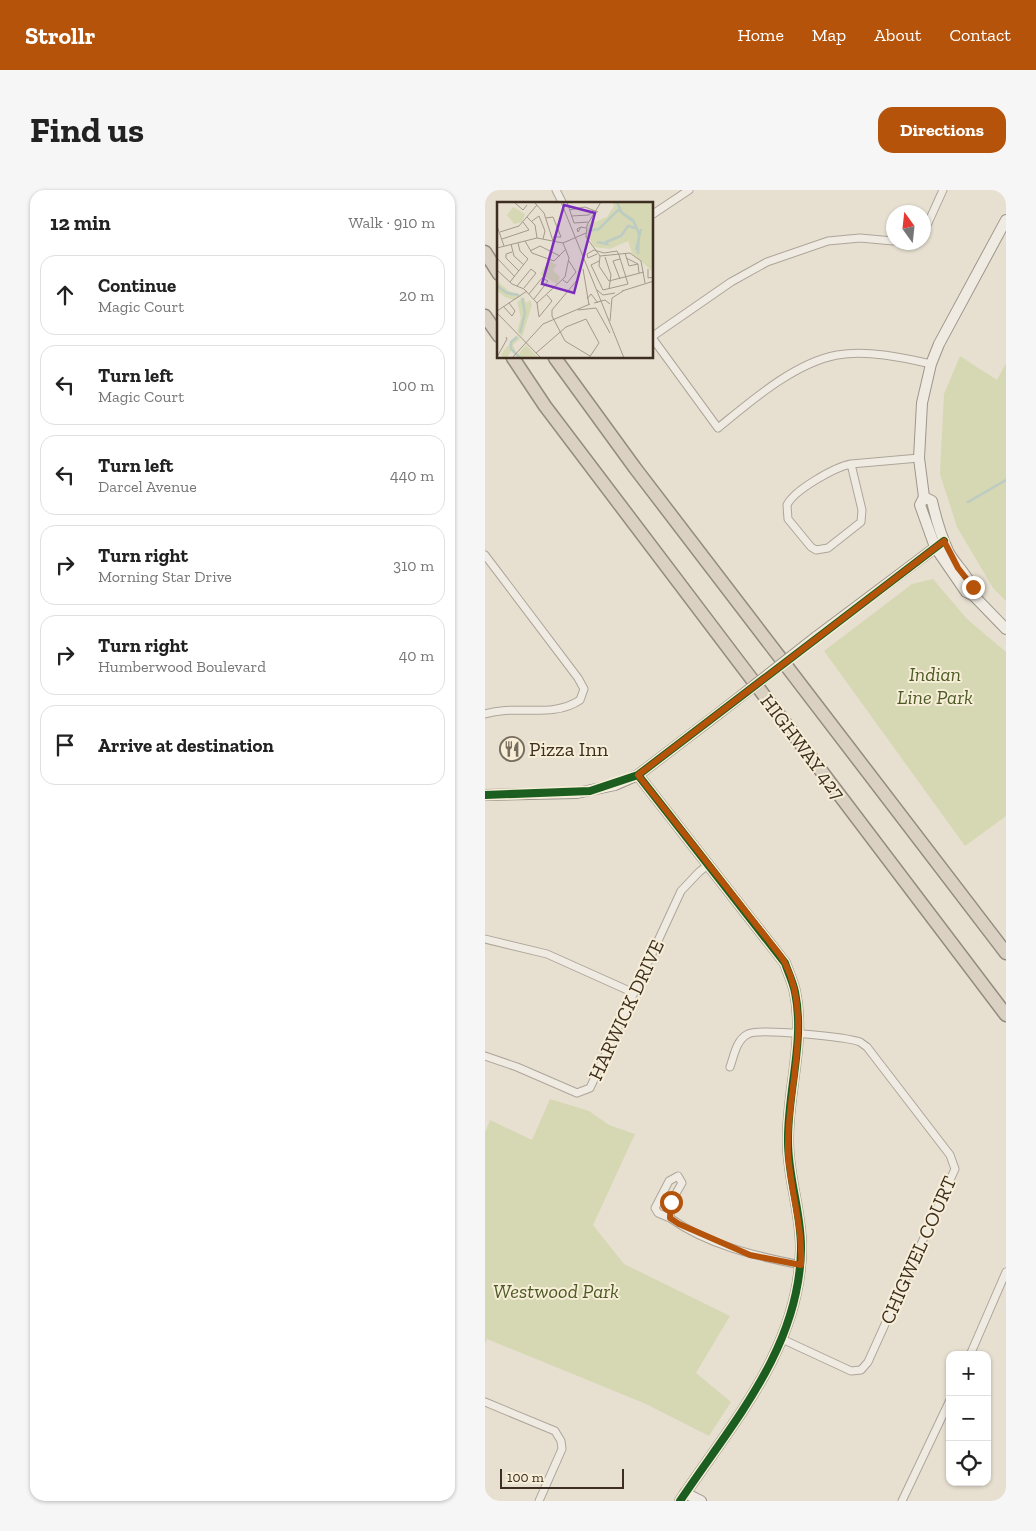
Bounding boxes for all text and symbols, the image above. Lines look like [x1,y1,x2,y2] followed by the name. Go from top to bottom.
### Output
[25,21,95,50] text: Strollr
[737,24,784,46] text: Home
[812,24,846,46] text: Map
[874,24,921,46] text: About
[949,24,1011,46] text: Contact
[878,107,1006,153] button: Directions
[30,109,144,151] text: Find us
[497,202,654,359] inset map
[886,205,931,250] north arrow
[50,210,111,235] text: 12 min
[348,213,435,232] text: Walk · 910 m
[98,274,176,297] text: Continue
[51,281,79,309] icon: ahead
[399,286,434,305] text: 20 m
[98,297,184,316] text: Magic Court
[98,364,173,387] text: Turn left
[51,371,79,399] icon: left
[392,376,434,395] text: 100 m
[98,387,184,406] text: Magic Court
[98,454,173,477] text: Turn left
[51,461,79,489] icon: left
[390,466,434,485] text: 440 m
[98,477,197,496] text: Darcel Avenue
[98,544,188,567] text: Turn right
[51,551,79,579] icon: right
[393,556,434,575] text: 310 m
[98,567,232,586] text: Morning Star Drive
[962,576,985,599] route end
[98,634,188,657] text: Turn right
[51,641,79,669] icon: right
[399,646,434,665] text: 40 m
[98,657,266,676] text: Humberwood Boulevard
[897,662,973,709] park label: Indian Line Park
[756,690,851,805] street label: HIGHWAY 427
[51,731,79,759] icon: arrive
[98,734,274,757] text: Arrive at destination
[499,736,525,762] restaurant icon: Pizza Inn
[529,737,609,761] place label: Pizza Inn
[583,936,669,1084] street label: HARWICK DRIVE
[875,1172,961,1328] street label: CHIGWEL COURT
[660,1191,683,1214] route start
[493,1279,619,1303] park label: Westwood Park
[946,1351,991,1486] map controls
[946,1351,991,1396] button: +
[946,1396,991,1441] button: −
[946,1441,991,1486] button: locate
[500,1466,624,1489] scale bar
[507,1469,544,1486] text: 100 m

